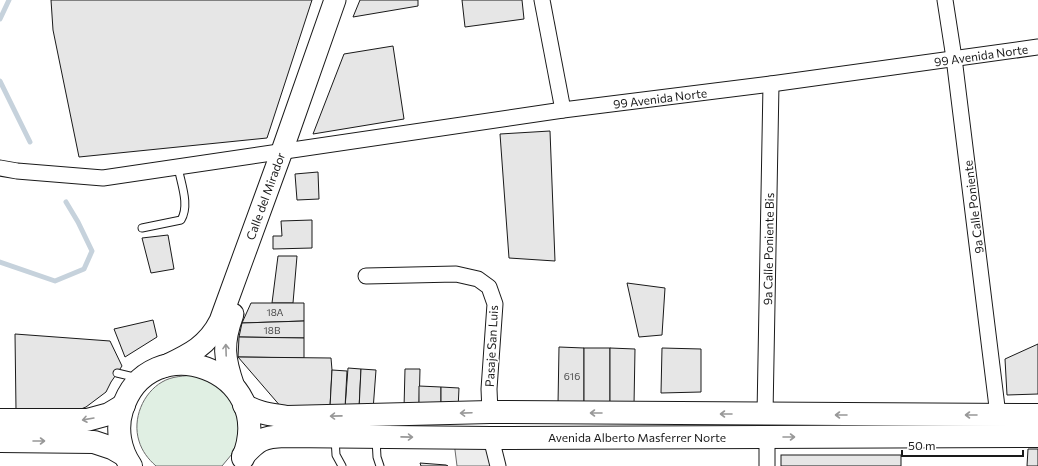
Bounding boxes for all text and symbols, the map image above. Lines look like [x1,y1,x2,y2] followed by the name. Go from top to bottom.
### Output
[933,41,1029,69] street label: 99 Avenida Norte
[612,85,708,111] street label: 99 Avenida Norte
[243,150,287,242] street label: Calle del Mirador
[960,160,986,254] street label: 9a Calle Poniente
[760,193,776,305] street label: 9a Calle Poniente Bis
[482,305,500,387] street label: Pasaje San Luis
[266,306,284,318] house number: 18A
[264,324,281,336] house number: 18B
[222,344,229,357] one-way arrow
[564,370,580,382] house number: 616
[460,409,473,417] one-way arrow
[590,409,603,417] one-way arrow
[720,410,733,418] one-way arrow
[835,411,848,419] one-way arrow
[965,411,978,419] one-way arrow
[330,412,343,419] one-way arrow
[82,415,95,423] one-way arrow
[548,430,726,444] street label: Avenida Alberto Masferrer Norte
[902,432,1023,458] scale bar
[400,433,413,441] one-way arrow
[782,433,795,440] one-way arrow
[32,437,45,445] one-way arrow
[908,438,936,452] text: 50 m

